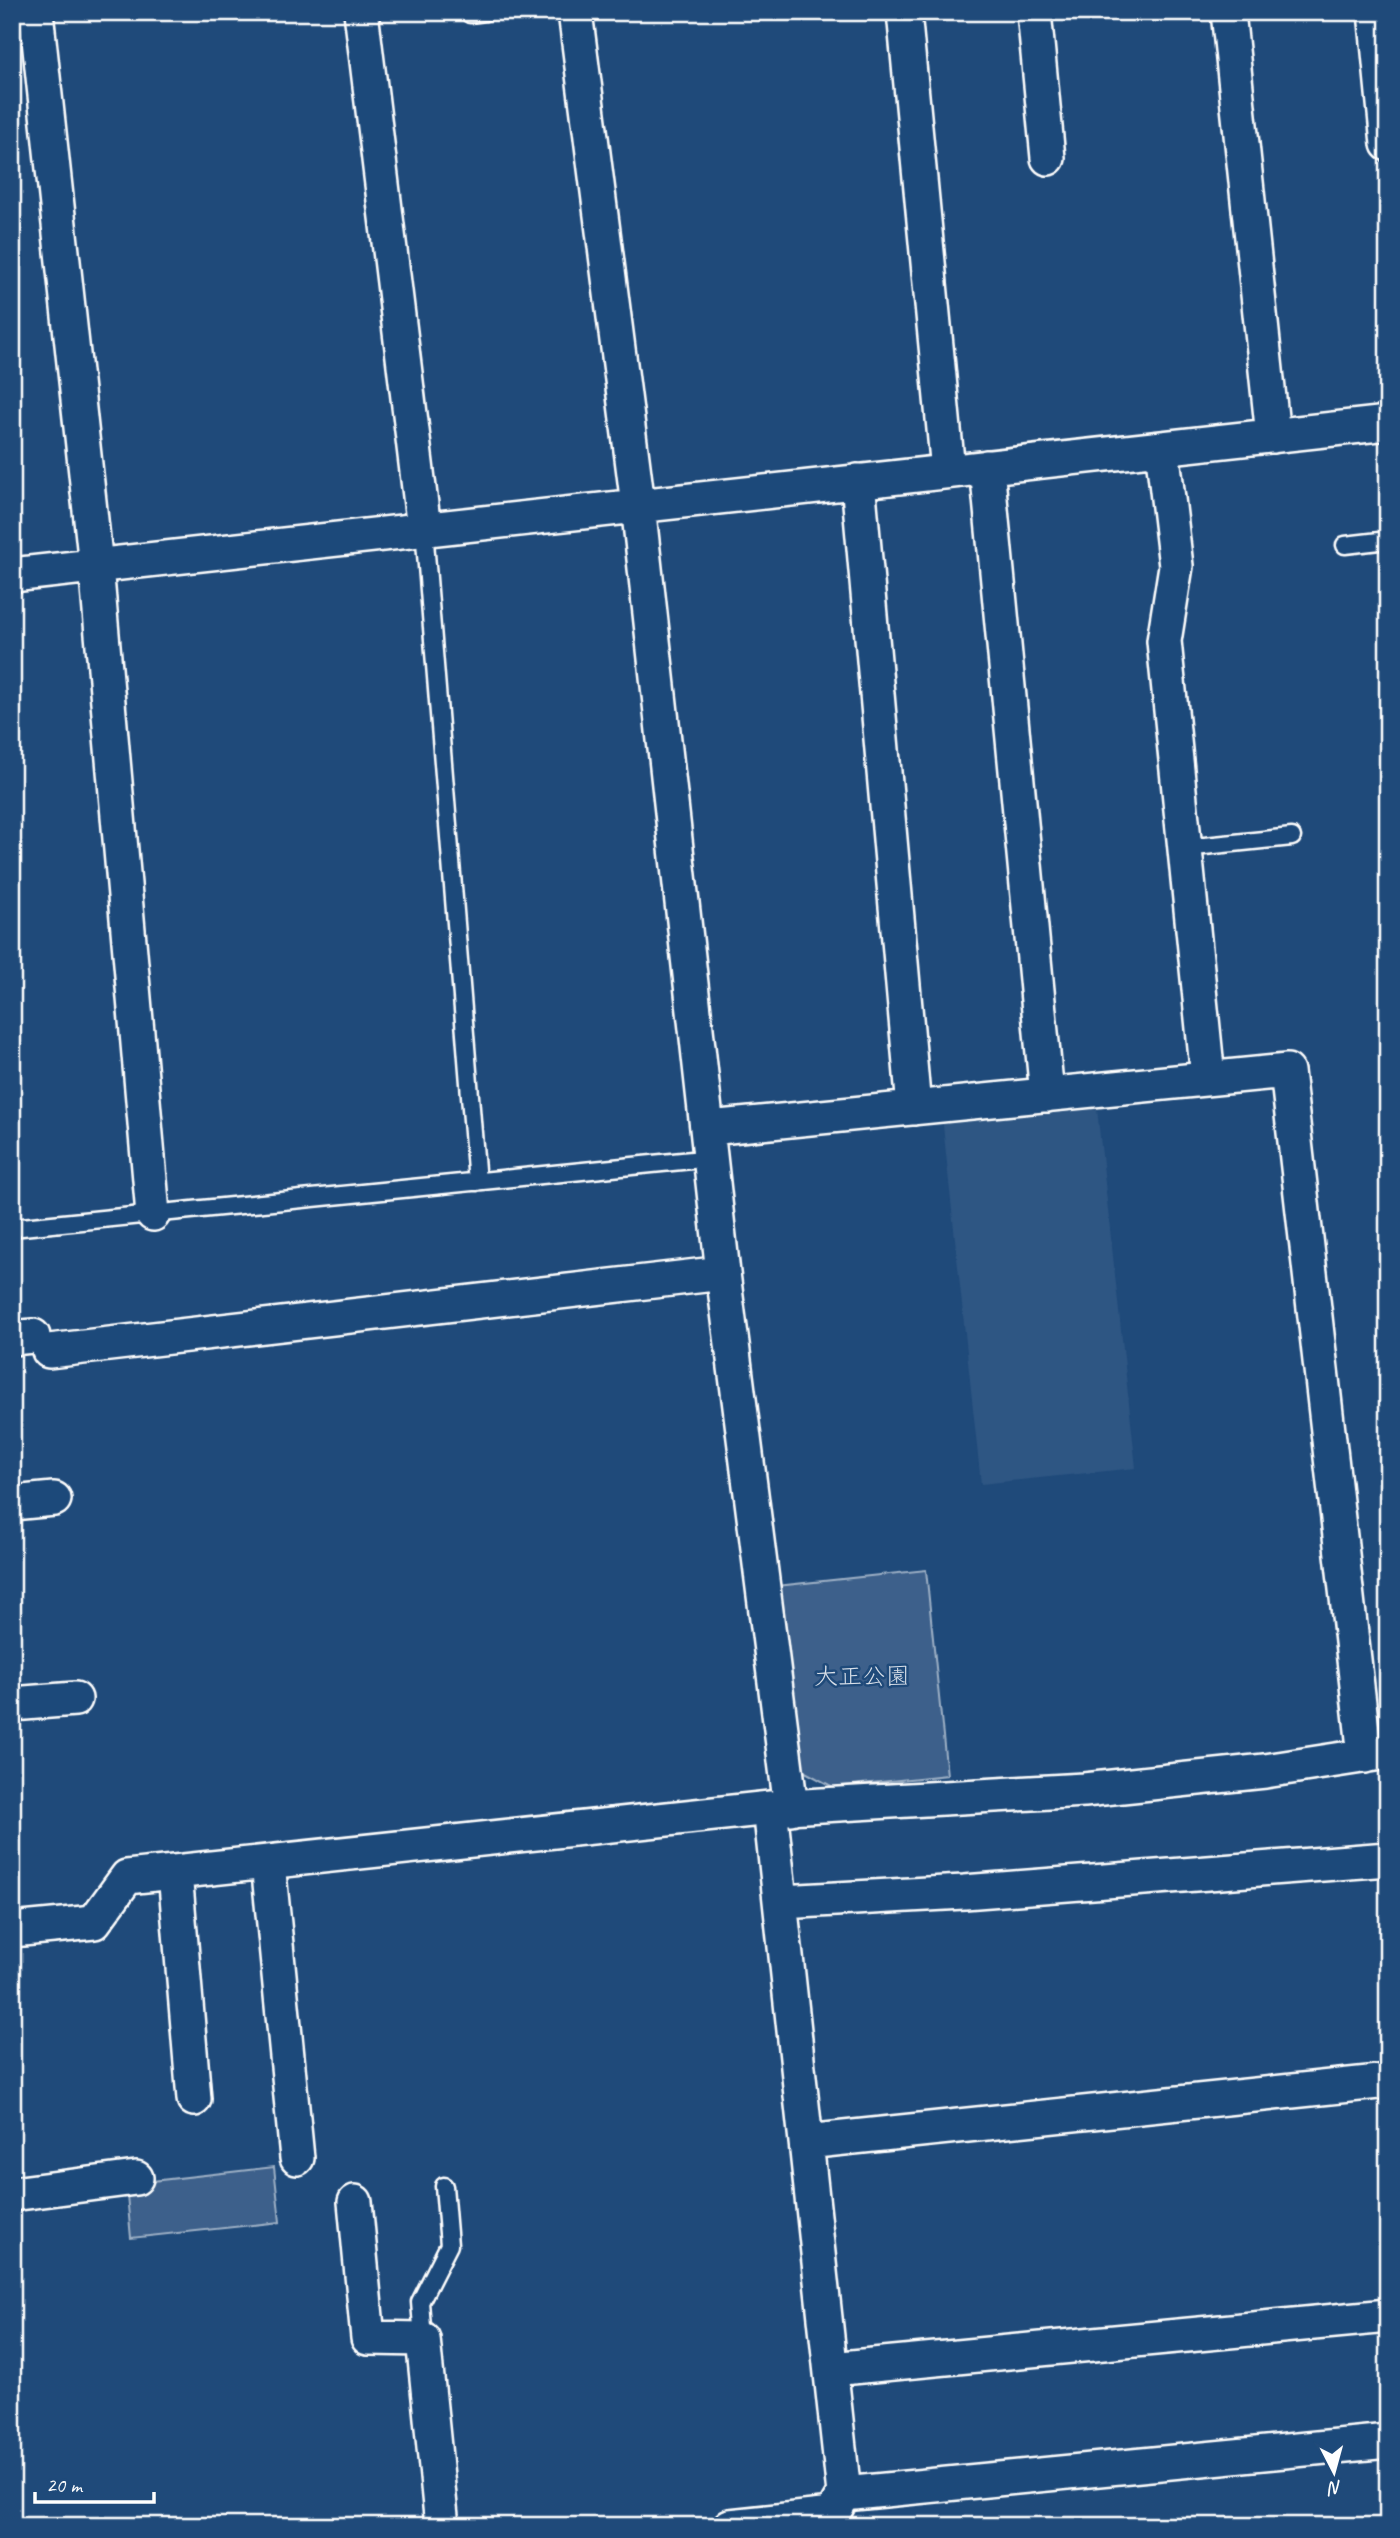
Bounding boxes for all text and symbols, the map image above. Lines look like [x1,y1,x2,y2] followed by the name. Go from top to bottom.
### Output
[814,1661,910,1691] park label: 大正公園
[1298,2436,1368,2506] north arrow
[35,2461,154,2505] scale bar
[46,2472,84,2498] text: 20 m
[1325,2475,1343,2501] text: N

